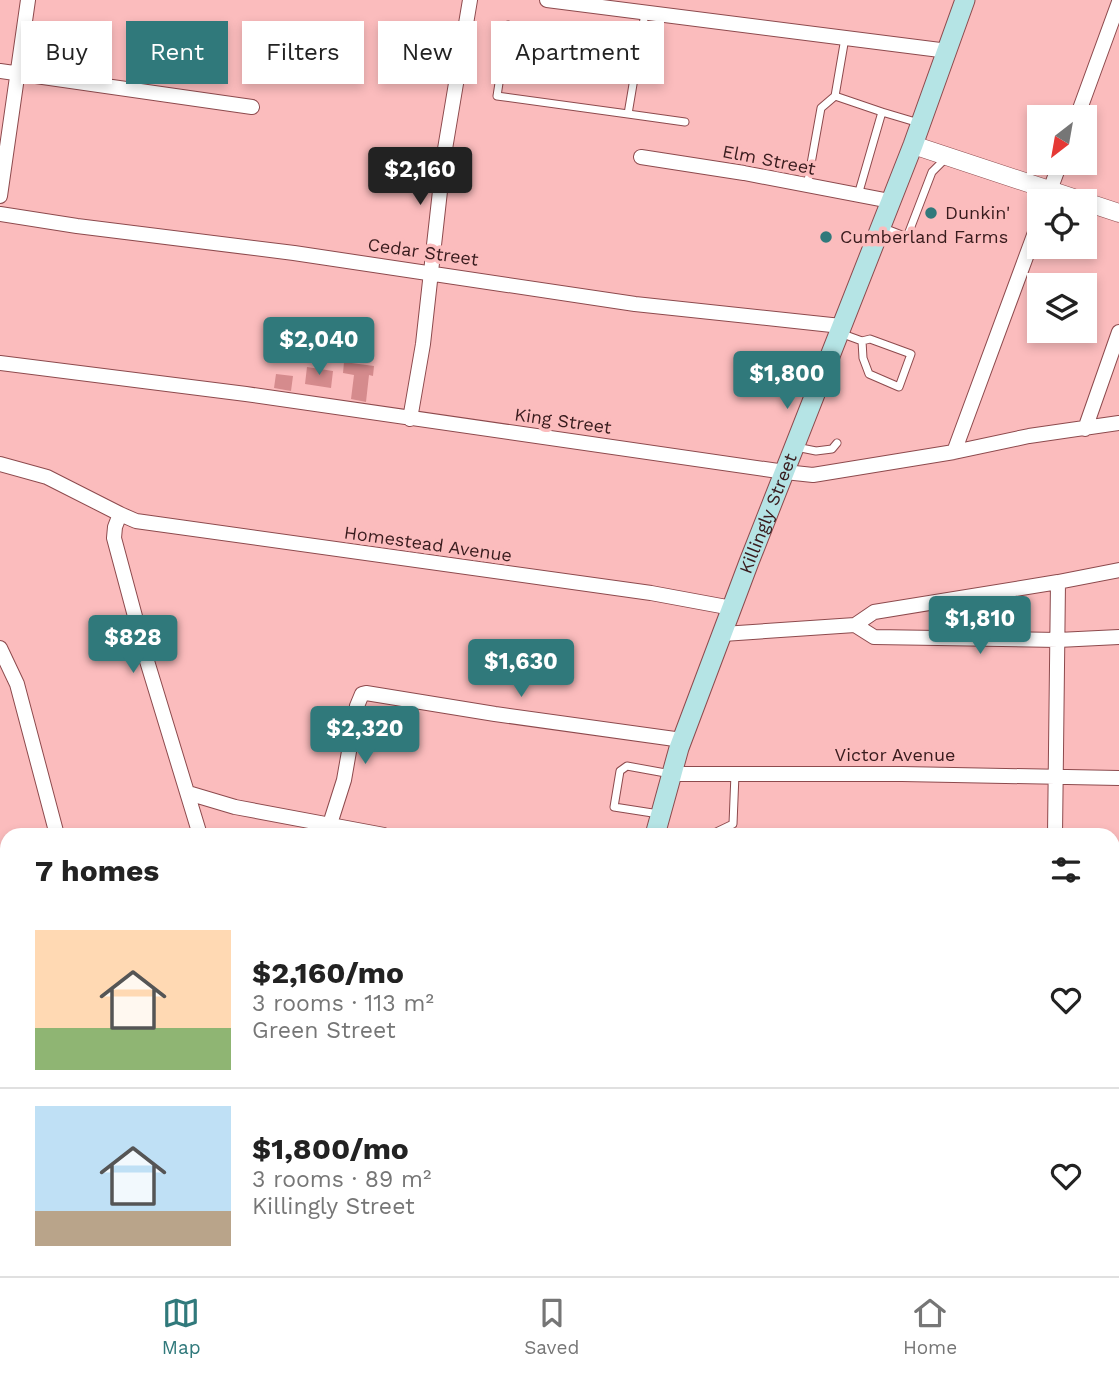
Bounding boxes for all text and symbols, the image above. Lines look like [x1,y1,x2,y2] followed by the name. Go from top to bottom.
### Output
[21,21,112,84] chip: Buy
[126,21,228,84] chip: Rent
[242,21,364,84] chip: Filters
[378,21,477,84] chip: New
[491,21,664,84] chip: Apartment
[1027,105,1097,175] north arrow
[1027,105,1097,343] map controls
[721,140,818,179] street label: Elm Street
[363,148,477,207] pin: $2,160
[384,156,456,183] text: $2,160
[1027,189,1097,259] button: locate
[945,202,1010,223] place label: Dunkin'
[923,205,939,221] marker: Dunkin'
[840,226,1008,247] place label: Cumberland Farms
[818,229,834,245] marker: Cumberland Farms
[366,233,480,270] street label: Cedar Street
[1027,273,1097,343] button: layers
[262,318,376,377] pin: $2,040
[279,326,359,353] text: $2,040
[730,352,844,411] pin: $1,800
[749,360,825,387] text: $1,800
[513,403,613,438] street label: King Street
[735,450,801,576] street label: Killingly Street
[343,521,513,566] street label: Homestead Avenue
[923,596,1037,656] pin: $1,810
[945,605,1015,632] text: $1,810
[92,616,174,675] pin: $828
[104,624,162,651] text: $828
[464,640,578,699] pin: $1,630
[484,648,558,675] text: $1,630
[308,706,422,766] pin: $2,320
[326,715,404,742] text: $2,320
[835,744,955,765] street label: Victor Avenue
[1047,851,1085,889] icon: filters
[35,853,159,888] text: 7 homes
[252,955,404,990] text: $2,160/mo
[91,958,175,1042] icon: home
[1047,981,1085,1019] icon: heart
[252,990,434,1017] text: 3 rooms · 113 m²
[252,1017,396,1044] text: Green Street
[252,1131,409,1166] text: $1,800/mo
[91,1134,175,1218] icon: home
[1047,1157,1085,1195] icon: heart
[252,1166,431,1193] text: 3 rooms · 89 m²
[252,1193,415,1220] text: Killingly Street
[162,1294,201,1359] tab: Map
[524,1294,579,1359] tab: Saved
[903,1294,957,1359] tab: Home

